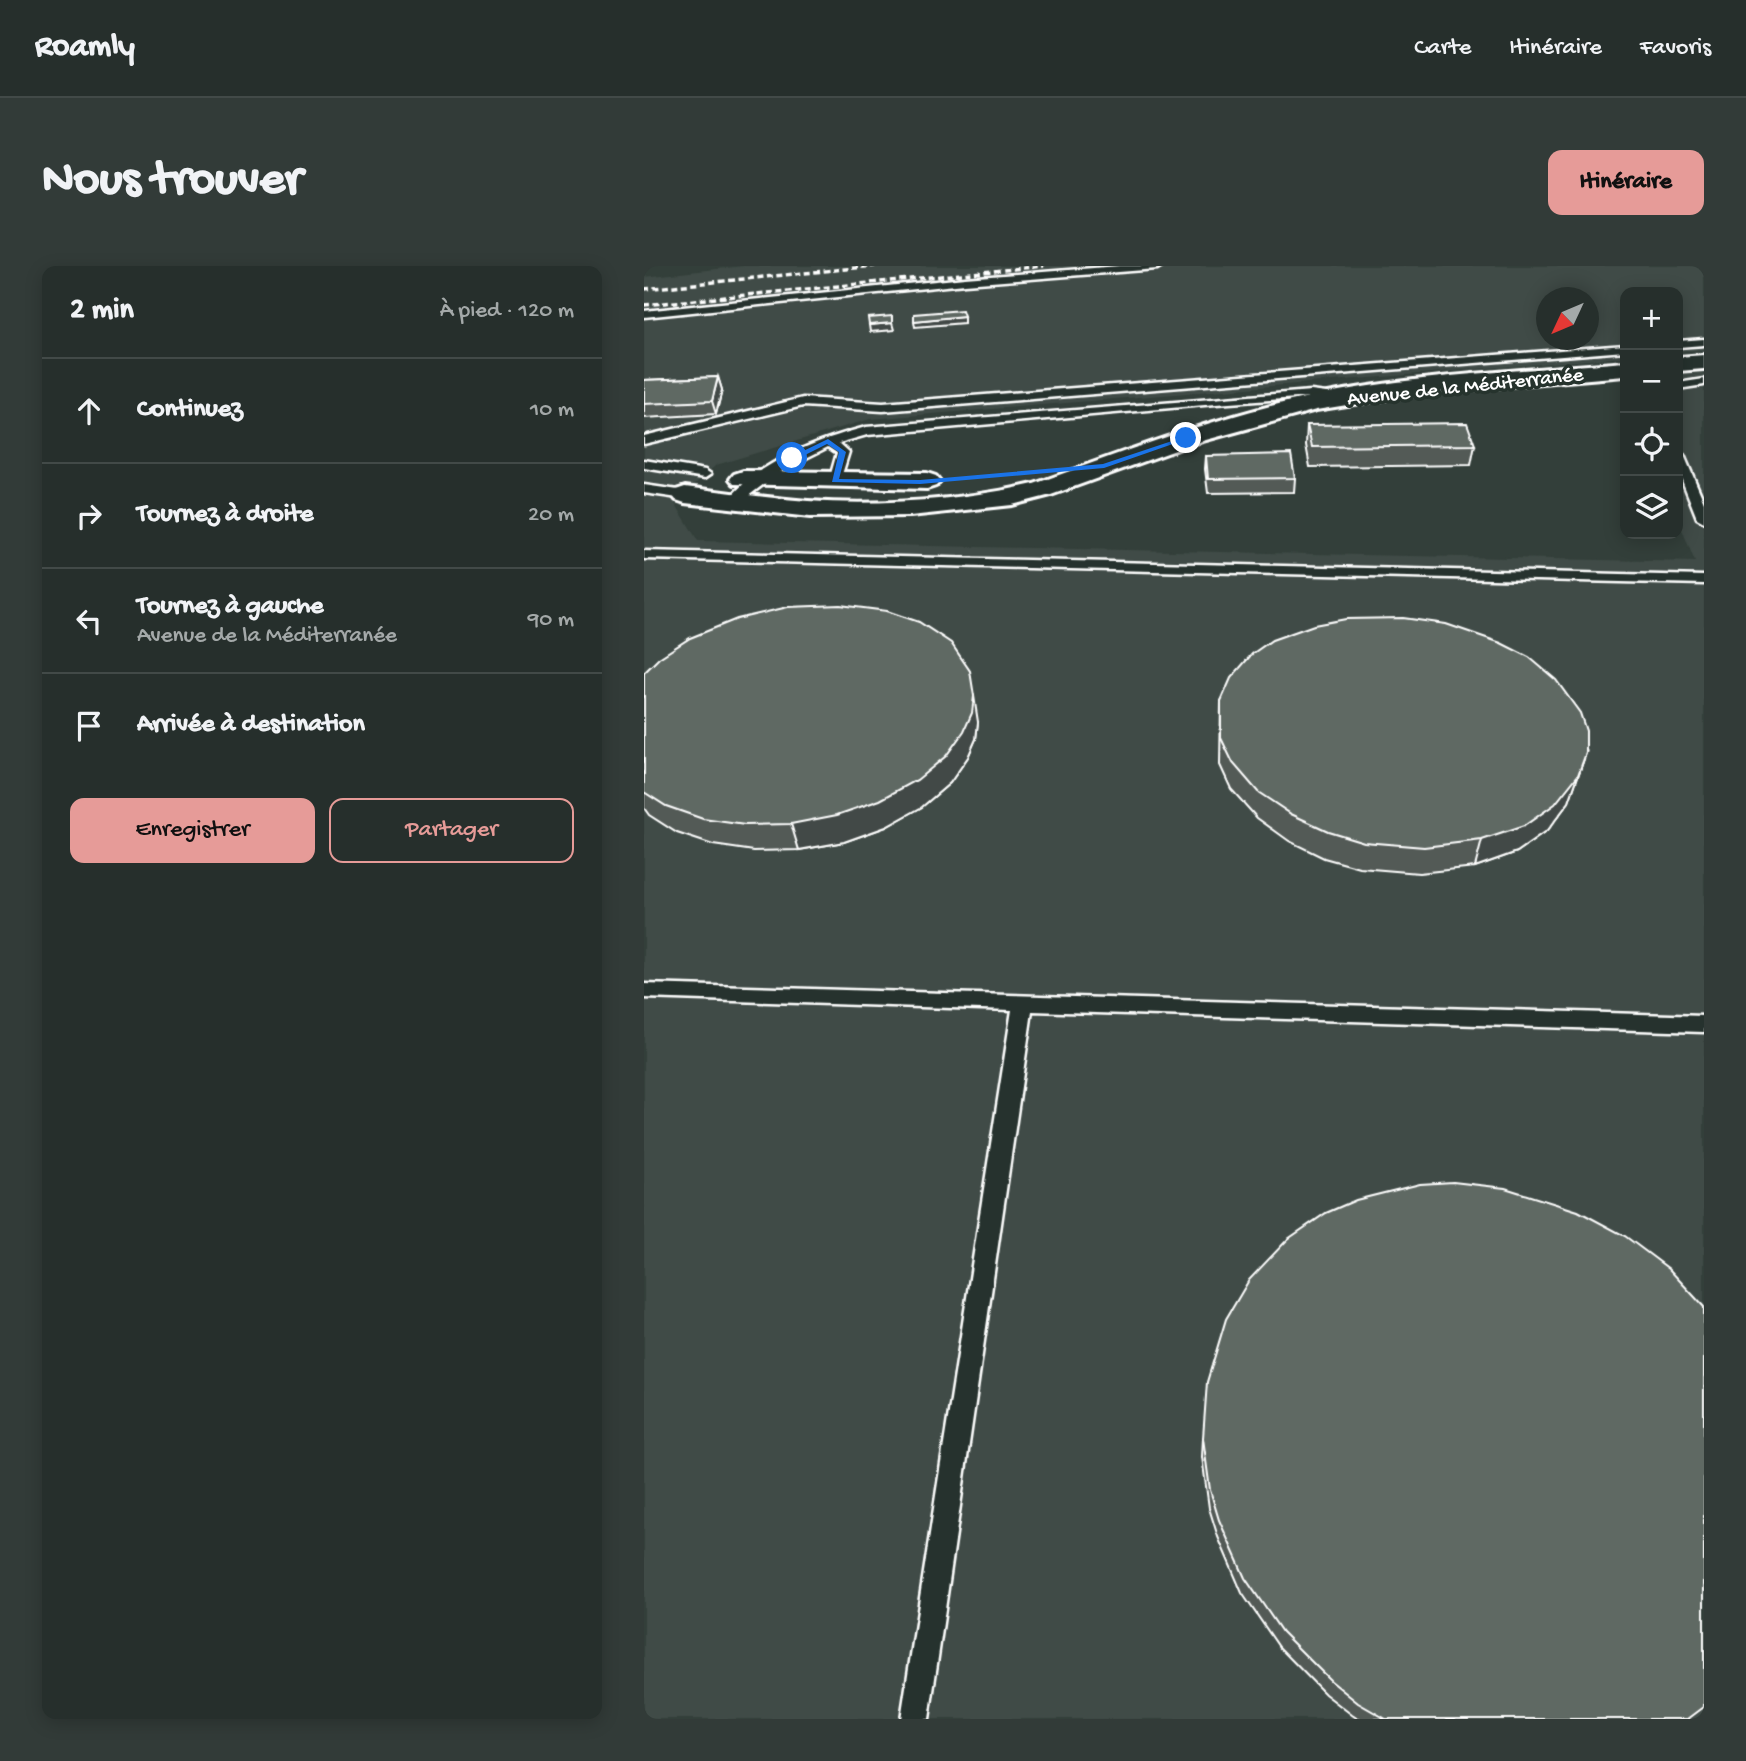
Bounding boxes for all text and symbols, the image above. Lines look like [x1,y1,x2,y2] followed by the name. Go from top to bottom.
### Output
[35,29,135,67] text: Roamly
[1414,34,1471,63] text: Carte
[1509,34,1602,63] text: Itinéraire
[1640,34,1711,63] text: Favoris
[1548,150,1704,215] button: Itinéraire
[42,153,302,211] text: Nous trouver
[1536,287,1599,350] north arrow
[1620,287,1683,539] map controls
[1620,287,1683,350] button: +
[70,294,134,329] text: 2 min
[440,298,574,325] text: À pied · 120 m
[1620,350,1683,413] button: −
[1346,364,1586,413] street label: Avenue de la Méditerranée
[70,392,108,430] icon: ahead
[137,395,243,426] text: Continuez
[530,397,574,424] text: 10 m
[1620,413,1683,476] button: locate
[1170,422,1201,453] route end
[776,442,807,473] route start
[1620,476,1683,539] button: layers
[70,497,108,535] icon: right
[137,500,314,531] text: Tournez à droite
[528,502,574,529] text: 20 m
[137,592,324,623] text: Tournez à gauche
[70,602,108,640] icon: left
[528,607,574,634] text: 90 m
[137,623,397,650] text: Avenue de la Méditerranée
[70,707,108,745] icon: arrive
[137,710,365,741] text: Arrivée à destination
[70,798,315,863] button: Enregistrer
[329,798,574,863] button: Partager

